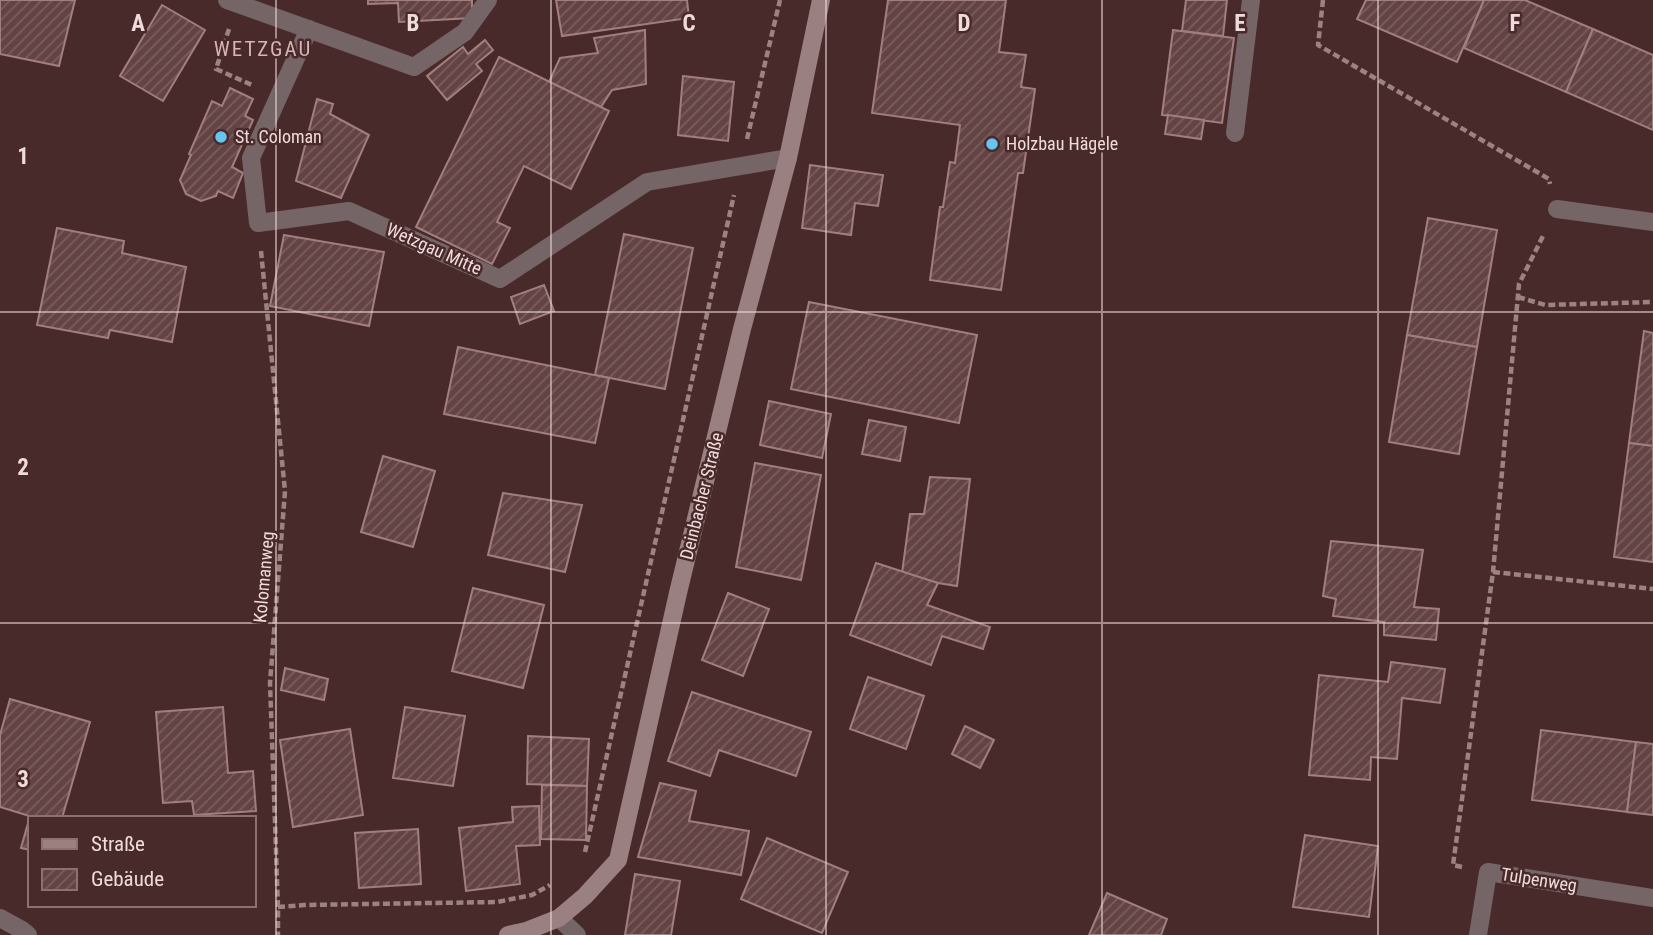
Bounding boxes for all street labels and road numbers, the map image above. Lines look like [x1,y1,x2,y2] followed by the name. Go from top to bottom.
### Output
[383,218,485,279] street label: Wetzgau Mitte
[676,430,727,562] street label: Deinbacher Straße
[249,530,278,624] street label: Kolomanweg
[1500,863,1578,896] street label: Tulpenweg

